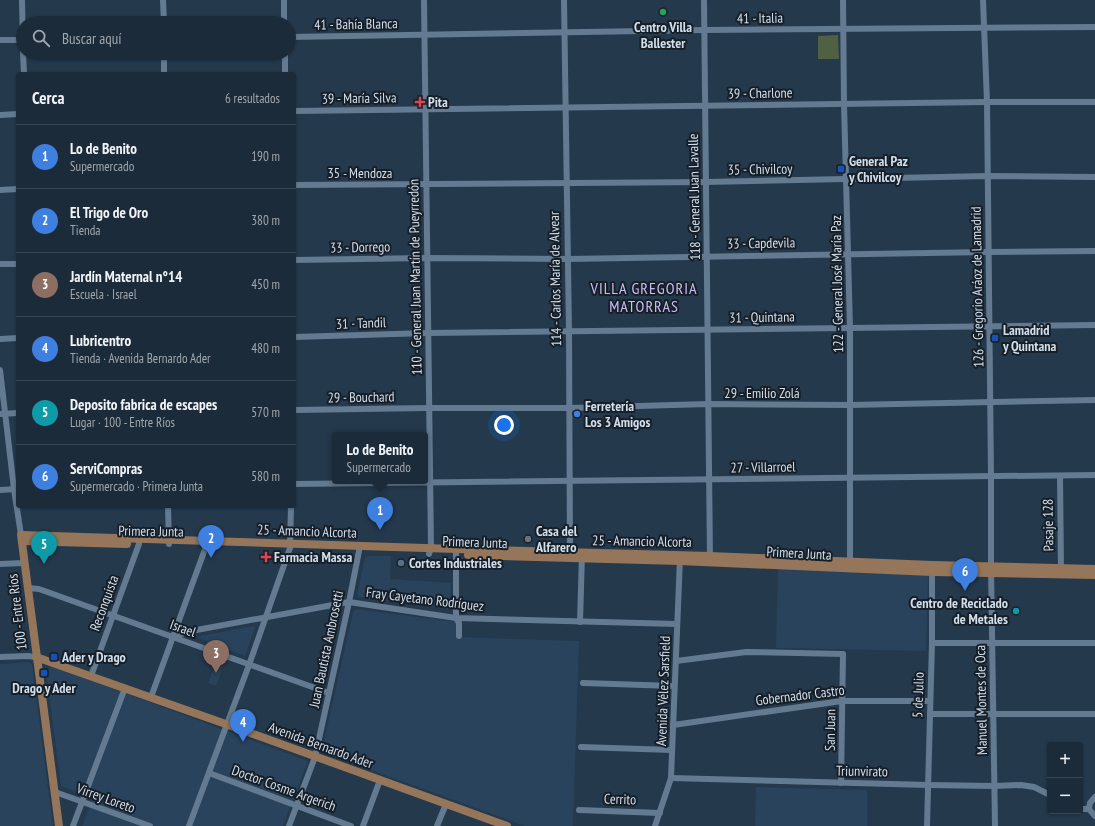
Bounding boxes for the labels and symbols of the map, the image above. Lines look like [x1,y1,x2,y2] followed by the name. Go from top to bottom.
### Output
[658,7,668,17] marker: Centro Villa Ballester
[737,9,783,27] street label: 41 - Italia
[314,14,398,34] street label: 41 - Bahía Blanca
[634,18,692,52] place label: Centro Villa Ballester
[727,83,793,103] street label: 39 - Charlone
[321,88,397,108] street label: 39 - María Silva
[428,93,448,111] place label: Pita
[415,97,425,107] marker: Pita
[684,133,704,261] street label: 118 - General Juan Lavalle
[848,152,908,186] place label: General Paz y Chivilcoy
[727,159,793,179] street label: 35 - Chivilcoy
[328,164,392,182] street label: 35 - Mendoza
[836,164,846,174] marker: General Paz y Chivilcoy
[404,179,426,375] street label: 110 - General Juan Martín de Pueyrredón
[967,206,987,368] street label: 126 - Gregorio Aráoz de Lamadrid
[545,211,565,347] street label: 114 - Carlos María de Alvear
[827,215,847,353] street label: 122 - General José María Paz
[727,233,795,253] street label: 33 - Capdevila
[330,237,390,257] street label: 33 - Dorrego
[590,278,698,316] district label: VILLA GREGORIA MATORRAS
[729,307,795,327] street label: 31 - Quintana
[336,313,387,333] street label: 31 - Tandil
[1002,321,1056,355] place label: Lamadrid y Quintana
[990,333,1000,343] marker: Lamadrid y Quintana
[724,384,800,402] street label: 29 - Emilio Zolá
[327,387,395,407] street label: 29 - Bouchard
[585,397,651,431] place label: Ferretería Los 3 Amigos
[572,409,582,419] marker: Ferretería Los 3 Amigos
[494,415,514,435] your location
[730,457,796,477] street label: 27 - Villarroel
[367,497,393,530] pin: 1
[1039,499,1057,551] street label: Pasaje 128
[257,520,357,542] street label: 25 - Amancio Alcorta
[118,521,184,541] street label: Primera Junta
[535,522,578,556] place label: Casa del Alfarero
[198,525,224,558] pin: 2
[31,531,57,564] pin: 5
[592,531,692,551] street label: 25 - Amancio Alcorta
[442,532,508,552] street label: Primera Junta
[523,534,533,544] marker: Casa del Alfarero
[766,542,832,564] street label: Primera Junta
[274,548,352,566] place label: Farmacia Massa
[261,552,271,562] marker: Farmacia Massa
[409,554,502,572] place label: Cortes Industriales
[396,558,406,568] marker: Cortes Industriales
[952,558,978,591] pin: 6
[3,572,31,651] street label: 100 - Entre Ríos
[86,573,122,633] street label: Reconquista
[365,583,485,615] street label: Fray Cayetano Rodríguez
[305,589,347,710] street label: Juan Bautista Ambrosetti
[910,594,1008,628] place label: Centro de Reciclado de Metales
[1011,606,1021,616] marker: Centro de Reciclado de Metales
[167,615,199,641] street label: Israel
[652,635,674,747] street label: Avenida Vélez Sarsfield
[203,640,229,673] pin: 3
[971,645,991,755] street label: Manuel Montes de Oca
[61,648,126,666] place label: Ader y Drago
[49,652,59,662] marker: Ader y Drago
[39,668,49,678] marker: Drago y Ader
[908,672,928,718] street label: 5 de Julio
[12,679,77,697] place label: Drago y Ader
[754,681,846,709] street label: Gobernador Castro
[230,709,256,742] pin: 4
[821,709,839,751] street label: San Juan
[266,718,376,772] street label: Avenida Bernardo Ader
[229,761,339,815] street label: Doctor Cosme Argerich
[836,762,888,780] street label: Triunvirato
[73,779,138,817] street label: Virrey Loreto
[604,789,636,809] street label: Cerrito

